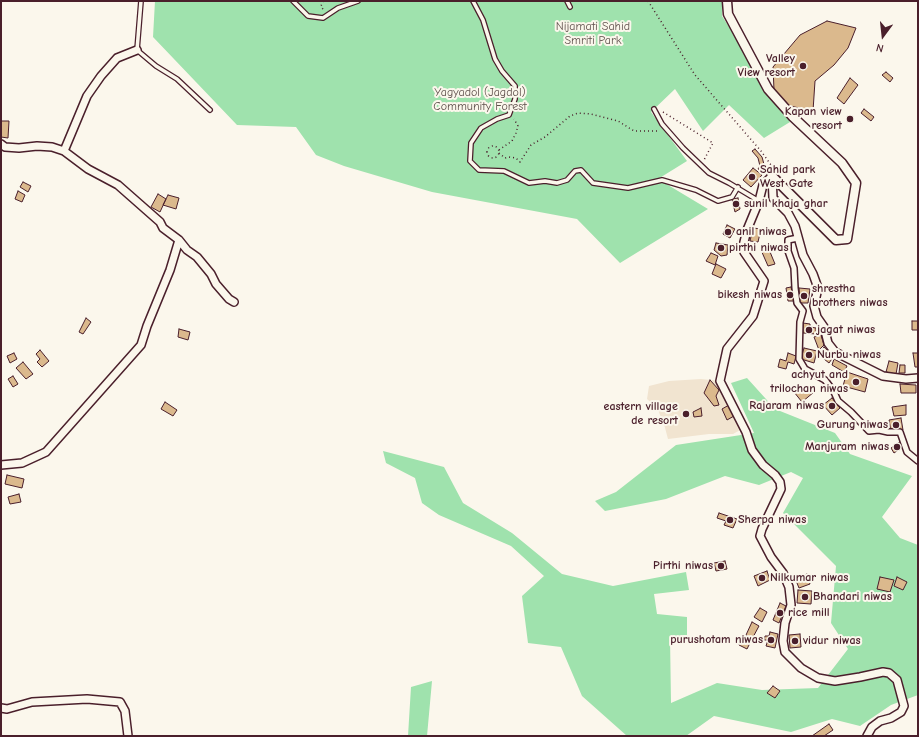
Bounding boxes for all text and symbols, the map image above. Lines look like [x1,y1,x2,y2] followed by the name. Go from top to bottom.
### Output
[863,16,903,56] north arrow
[556,20,630,48] park label: Nijamati Sahid Smriti Park
[875,41,885,55] text: N
[738,52,795,80] place label: Valley View resort
[798,61,808,71] marker: Valley View resort
[433,86,527,114] park label: Yagyadol (Jagdol) Community Forest
[785,105,842,133] place label: Kapan view resort
[845,114,855,124] marker: Kapan view resort
[760,163,815,191] place label: Sahid park West Gate
[747,172,757,182] marker: Sahid park West Gate
[744,197,827,211] place label: sunil khaja ghar
[731,199,741,209] marker: sunil khaja ghar
[736,225,787,239] place label: anil niwas
[723,227,733,237] marker: anil niwas
[729,241,789,255] place label: pirthi niwas
[716,243,726,253] marker: pirthi niwas
[812,282,888,310] place label: shrestha brothers niwas
[717,288,782,302] place label: bikesh niwas
[785,290,795,300] marker: bikesh niwas
[799,291,809,301] marker: shrestha brothers niwas
[817,323,875,337] place label: jagat niwas
[804,325,814,335] marker: jagat niwas
[817,348,881,362] place label: Nurbu niwas
[804,350,814,360] marker: Nurbu niwas
[770,368,848,396] place label: achyut and trilochan niwas
[851,377,861,387] marker: achyut and trilochan niwas
[749,399,824,413] place label: Rajaram niwas
[604,400,678,428] place label: eastern village de resort
[827,401,837,411] marker: Rajaram niwas
[681,409,691,419] marker: eastern village de resort
[817,418,888,432] place label: Gurung niwas
[891,420,901,430] marker: Gurung niwas
[805,440,889,454] place label: Manjuram niwas
[892,442,902,452] marker: Manjuram niwas
[738,513,806,527] place label: Sherpa niwas
[725,515,735,525] marker: Sherpa niwas
[653,559,713,573] place label: Pirthi niwas
[716,561,726,571] marker: Pirthi niwas
[770,571,848,585] place label: Nilkumar niwas
[757,573,767,583] marker: Nilkumar niwas
[813,590,892,604] place label: Bhandari niwas
[800,592,810,602] marker: Bhandari niwas
[788,606,830,620] place label: rice mill
[775,608,785,618] marker: rice mill
[670,633,763,647] place label: purushotam niwas
[803,634,861,648] place label: vidur niwas
[766,635,776,645] marker: purushotam niwas
[790,636,800,646] marker: vidur niwas

